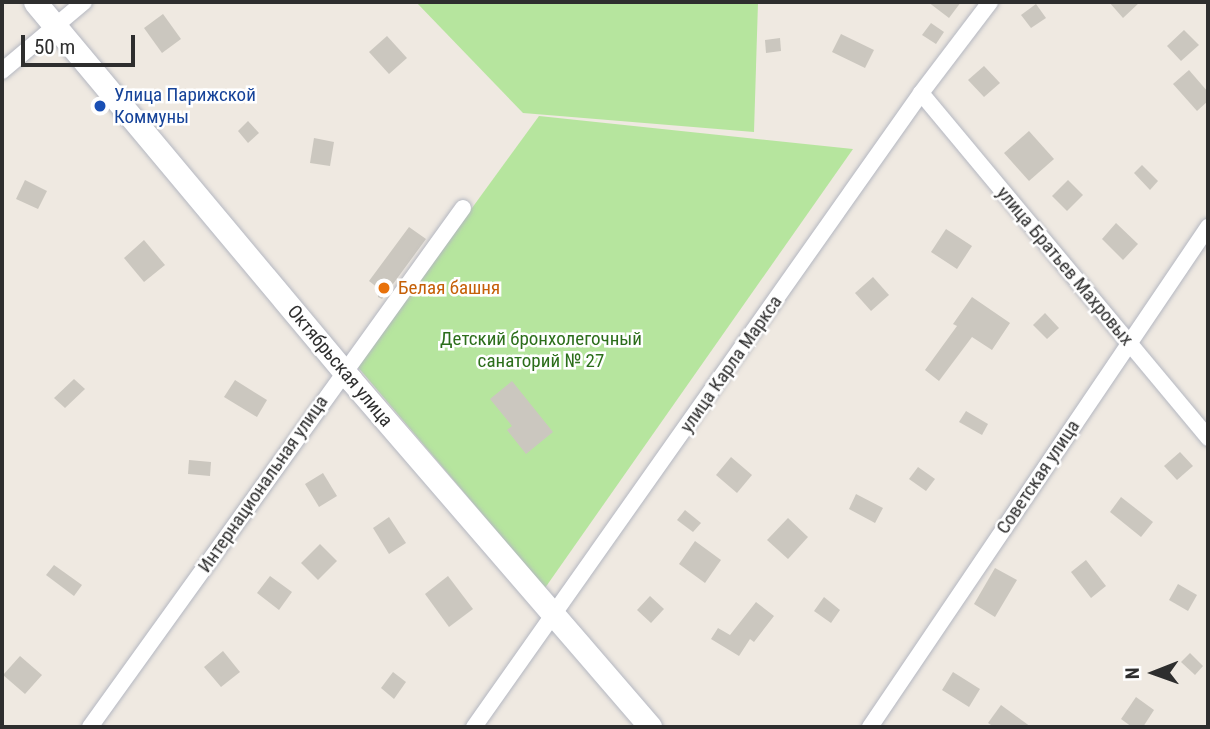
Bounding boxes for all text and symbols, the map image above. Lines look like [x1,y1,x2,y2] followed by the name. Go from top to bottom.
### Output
[24,21,138,65] scale bar
[34,35,75,59] text: 50 m
[114,84,256,128] place label: Улица Парижской Коммуны
[92,98,108,114] marker: Улица Парижской Коммуны
[992,182,1138,350] street label: улица Братьев Махровых
[398,277,500,299] place label: Белая башня
[376,280,392,296] marker: Белая башня
[675,291,787,437] street label: улица Карла Маркса
[282,301,398,431] street label: Октябрьская улица
[440,328,642,372] park label: Детский бронхолегочный санаторий № 27
[193,391,333,577] street label: Интернациональная улица
[991,416,1085,538] street label: Советская улица
[1119,638,1189,708] north arrow
[1121,667,1144,679] text: N

